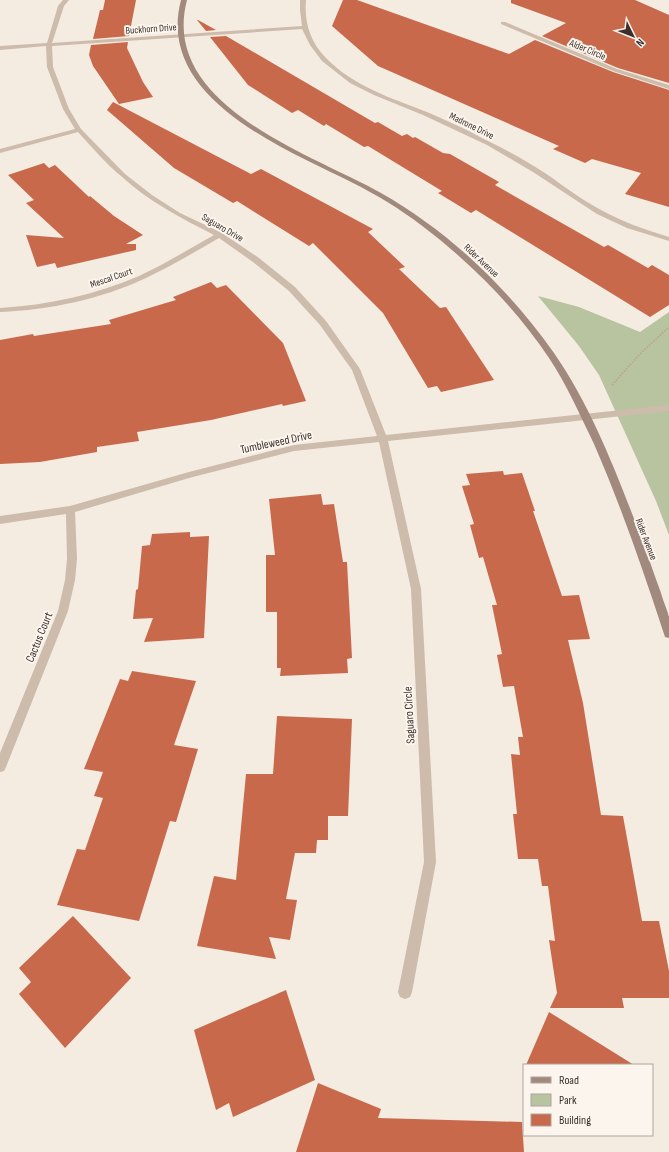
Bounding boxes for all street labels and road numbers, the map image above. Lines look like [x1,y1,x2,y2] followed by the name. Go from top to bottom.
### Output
[125,21,177,37] street label: Buckhorn Drive
[567,37,608,63] street label: Alder Circle
[447,110,496,142] street label: Madrone Drive
[200,211,245,245] street label: Saguaro Drive
[461,241,501,280] street label: Rider Avenue
[89,265,134,291] street label: Mescal Court
[239,428,313,457] street label: Tumbleweed Drive
[633,517,659,562] street label: Rider Avenue
[23,610,56,664] street label: Cactus Court
[400,686,418,744] street label: Saguaro Circle

